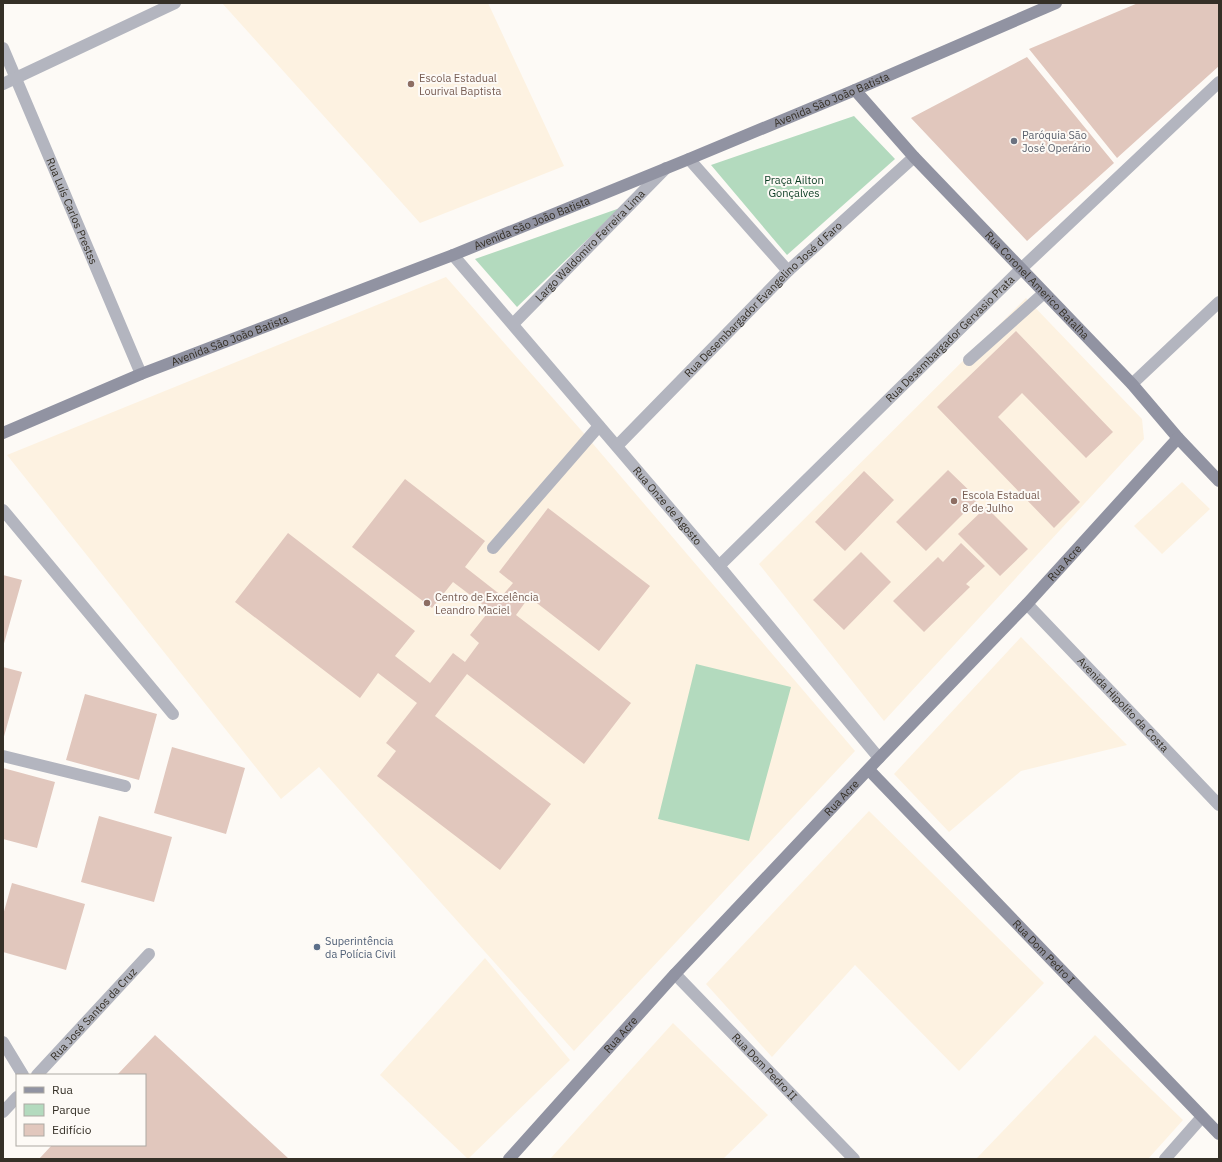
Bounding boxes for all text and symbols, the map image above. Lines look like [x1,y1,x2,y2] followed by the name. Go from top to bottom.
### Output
[771,69,891,130] street label: Avenida São João Batista
[419,71,501,98] place label: Escola Estadual Lourival Baptista
[406,79,416,89] marker: Escola Estadual Lourival Baptista
[1022,128,1091,155] place label: Paróquia São José Operário
[1009,136,1019,146] marker: Paróquia São José Operário
[43,156,101,266] street label: Rua Luís Carlos Prestss
[764,173,824,200] park label: Praça Ailton Gonçalves
[532,187,648,304] street label: Largo Waldomiro Ferreira Lima
[472,193,592,253] street label: Avenida São João Batista
[681,219,845,380] street label: Rua Desembargador Evangelino José d Faro
[982,228,1092,342] street label: Rua Coronel Americo Batalha
[883,272,1017,405] street label: Rua Desembargador Gervasio Prata
[169,311,290,369] street label: Avenida São João Batista
[630,464,705,548] street label: Rua Onze de Agosto
[962,488,1040,515] place label: Escola Estadual 8 de Julho
[949,496,959,506] marker: Escola Estadual 8 de Julho
[1044,542,1085,584] street label: Rua Acre
[435,590,539,617] place label: Centro de Excelência Leandro Maciel
[422,598,432,608] marker: Centro de Excelência Leandro Maciel
[1074,654,1172,755] street label: Avenida Hipolito da Costa
[821,777,862,819] street label: Rua Acre
[1010,917,1078,987] street label: Rua Dom Pedro I
[325,934,396,961] place label: Superintência da Polícia Civil
[312,942,322,952] marker: Superintência da Polícia Civil
[47,965,140,1063] street label: Rua José Santos da Cruz
[600,1013,641,1056] street label: Rua Acre
[729,1030,800,1103] street label: Rua Dom Pedro II
[16,1074,146,1146] legend
[52,1082,73,1097] text: Rua
[52,1102,91,1117] text: Parque
[52,1122,92,1137] text: Edifício

